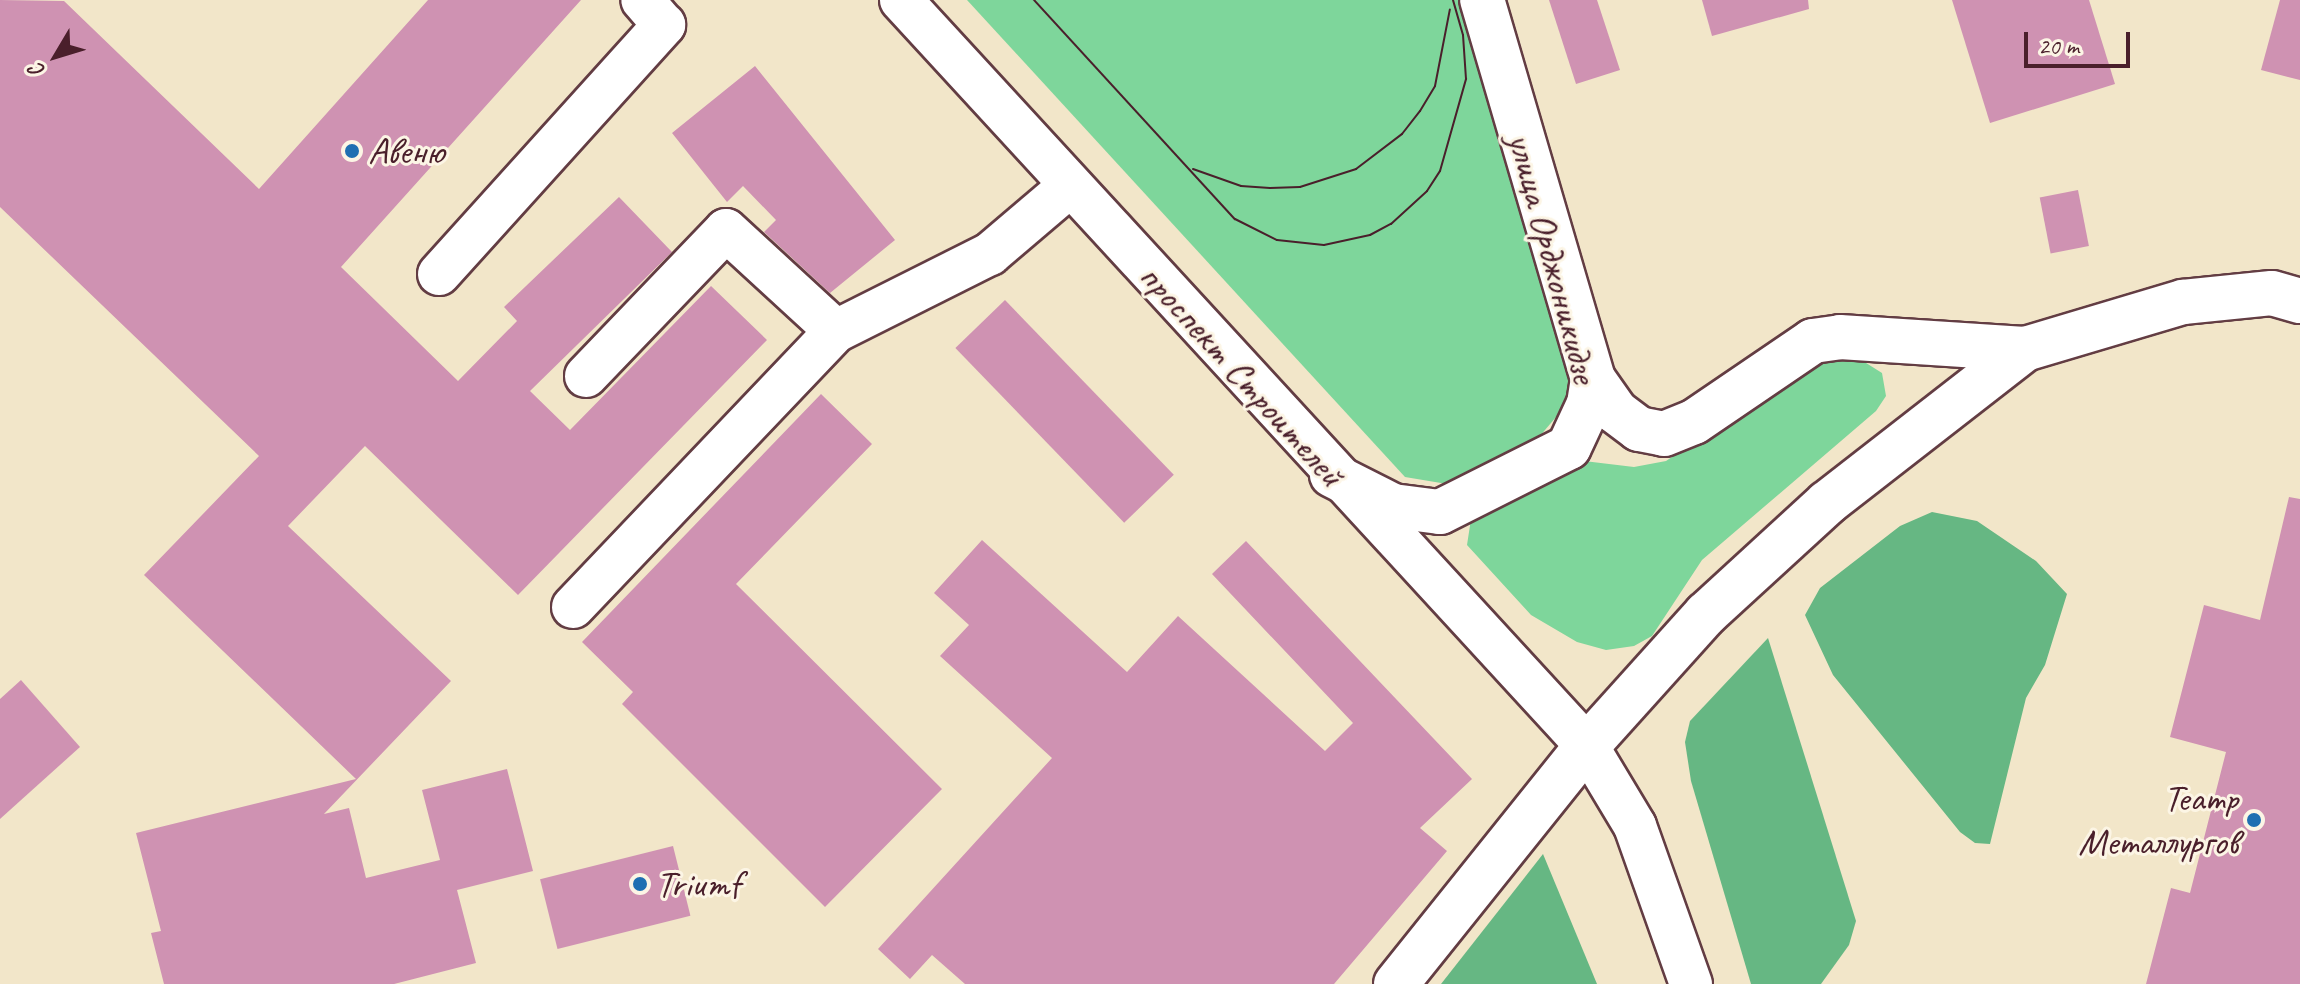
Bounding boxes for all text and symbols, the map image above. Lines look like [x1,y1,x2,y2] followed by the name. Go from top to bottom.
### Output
[16,16,96,96] north arrow
[2028,16,2134,66] scale bar
[2038,31,2079,61] text: 20 m
[23,58,51,84] text: С
[368,128,445,174] place label: Авеню
[1498,130,1608,386] street label: улица Орджоникидзе
[343,142,361,160] marker: Авеню
[1130,254,1354,496] street label: проспект Строителей
[2078,775,2238,864] place label: Театр Металлургов
[2245,811,2263,829] marker: Театр Металлургов
[656,861,740,907] place label: Triumf
[631,875,649,893] marker: Triumf

